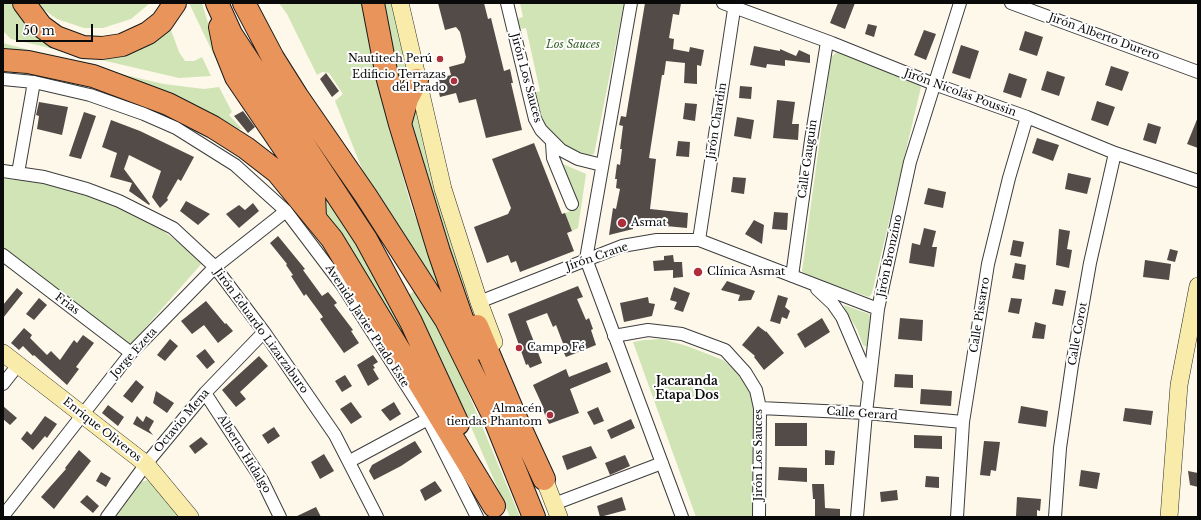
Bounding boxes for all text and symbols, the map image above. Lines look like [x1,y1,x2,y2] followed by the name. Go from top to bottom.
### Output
[1047,11,1161,63] street label: Jirón Alberto Durero
[18,16,95,42] scale bar
[23,23,55,38] text: 50 m
[508,32,544,124] street label: Jirón Los Sauces
[546,38,600,52] park label: Los Sauces
[348,52,432,66] place label: Nautitech Perú
[435,54,445,64] marker: Nautitech Perú
[902,67,1018,119] street label: Jirón Nicolás Poussin
[352,68,446,94] place label: Edificio Terrazas del Prado
[449,76,459,86] marker: Edificio Terrazas del Prado
[704,82,730,160] street label: Jirón Chardin
[796,119,820,199] street label: Calle Gauguin
[875,214,905,298] street label: Jirón Bronzino
[631,216,667,230] place label: Asmat
[616,217,628,229] marker: Asmat
[564,240,630,274] street label: Jirón Crane
[322,262,412,390] street label: Avenida Javier Prado Este
[707,265,785,279] place label: Clínica Asmat
[211,266,311,396] street label: Jirón Eduardo Lizarzaburo
[692,266,704,278] marker: Clínica Asmat
[967,276,993,354] street label: Calle Pissarro
[52,290,82,318] street label: Frias
[1066,301,1090,367] street label: Calle Corot
[108,325,160,381] street label: Jorge Ezeta
[527,341,585,355] place label: Campo Fé
[514,343,524,353] marker: Campo Fé
[655,375,719,403] district label: Jacaranda Etapa Dos
[152,387,212,455] street label: Octavio Mena
[60,395,144,465] street label: Enrique Oliveros
[447,402,542,428] place label: Almacén tiendas Phantom
[826,405,898,423] street label: Calle Gerard
[752,409,766,501] street label: Jirón Los Sauces
[545,410,555,420] marker: Almacén tiendas Phantom
[215,412,273,496] street label: Alberto Hidalgo

